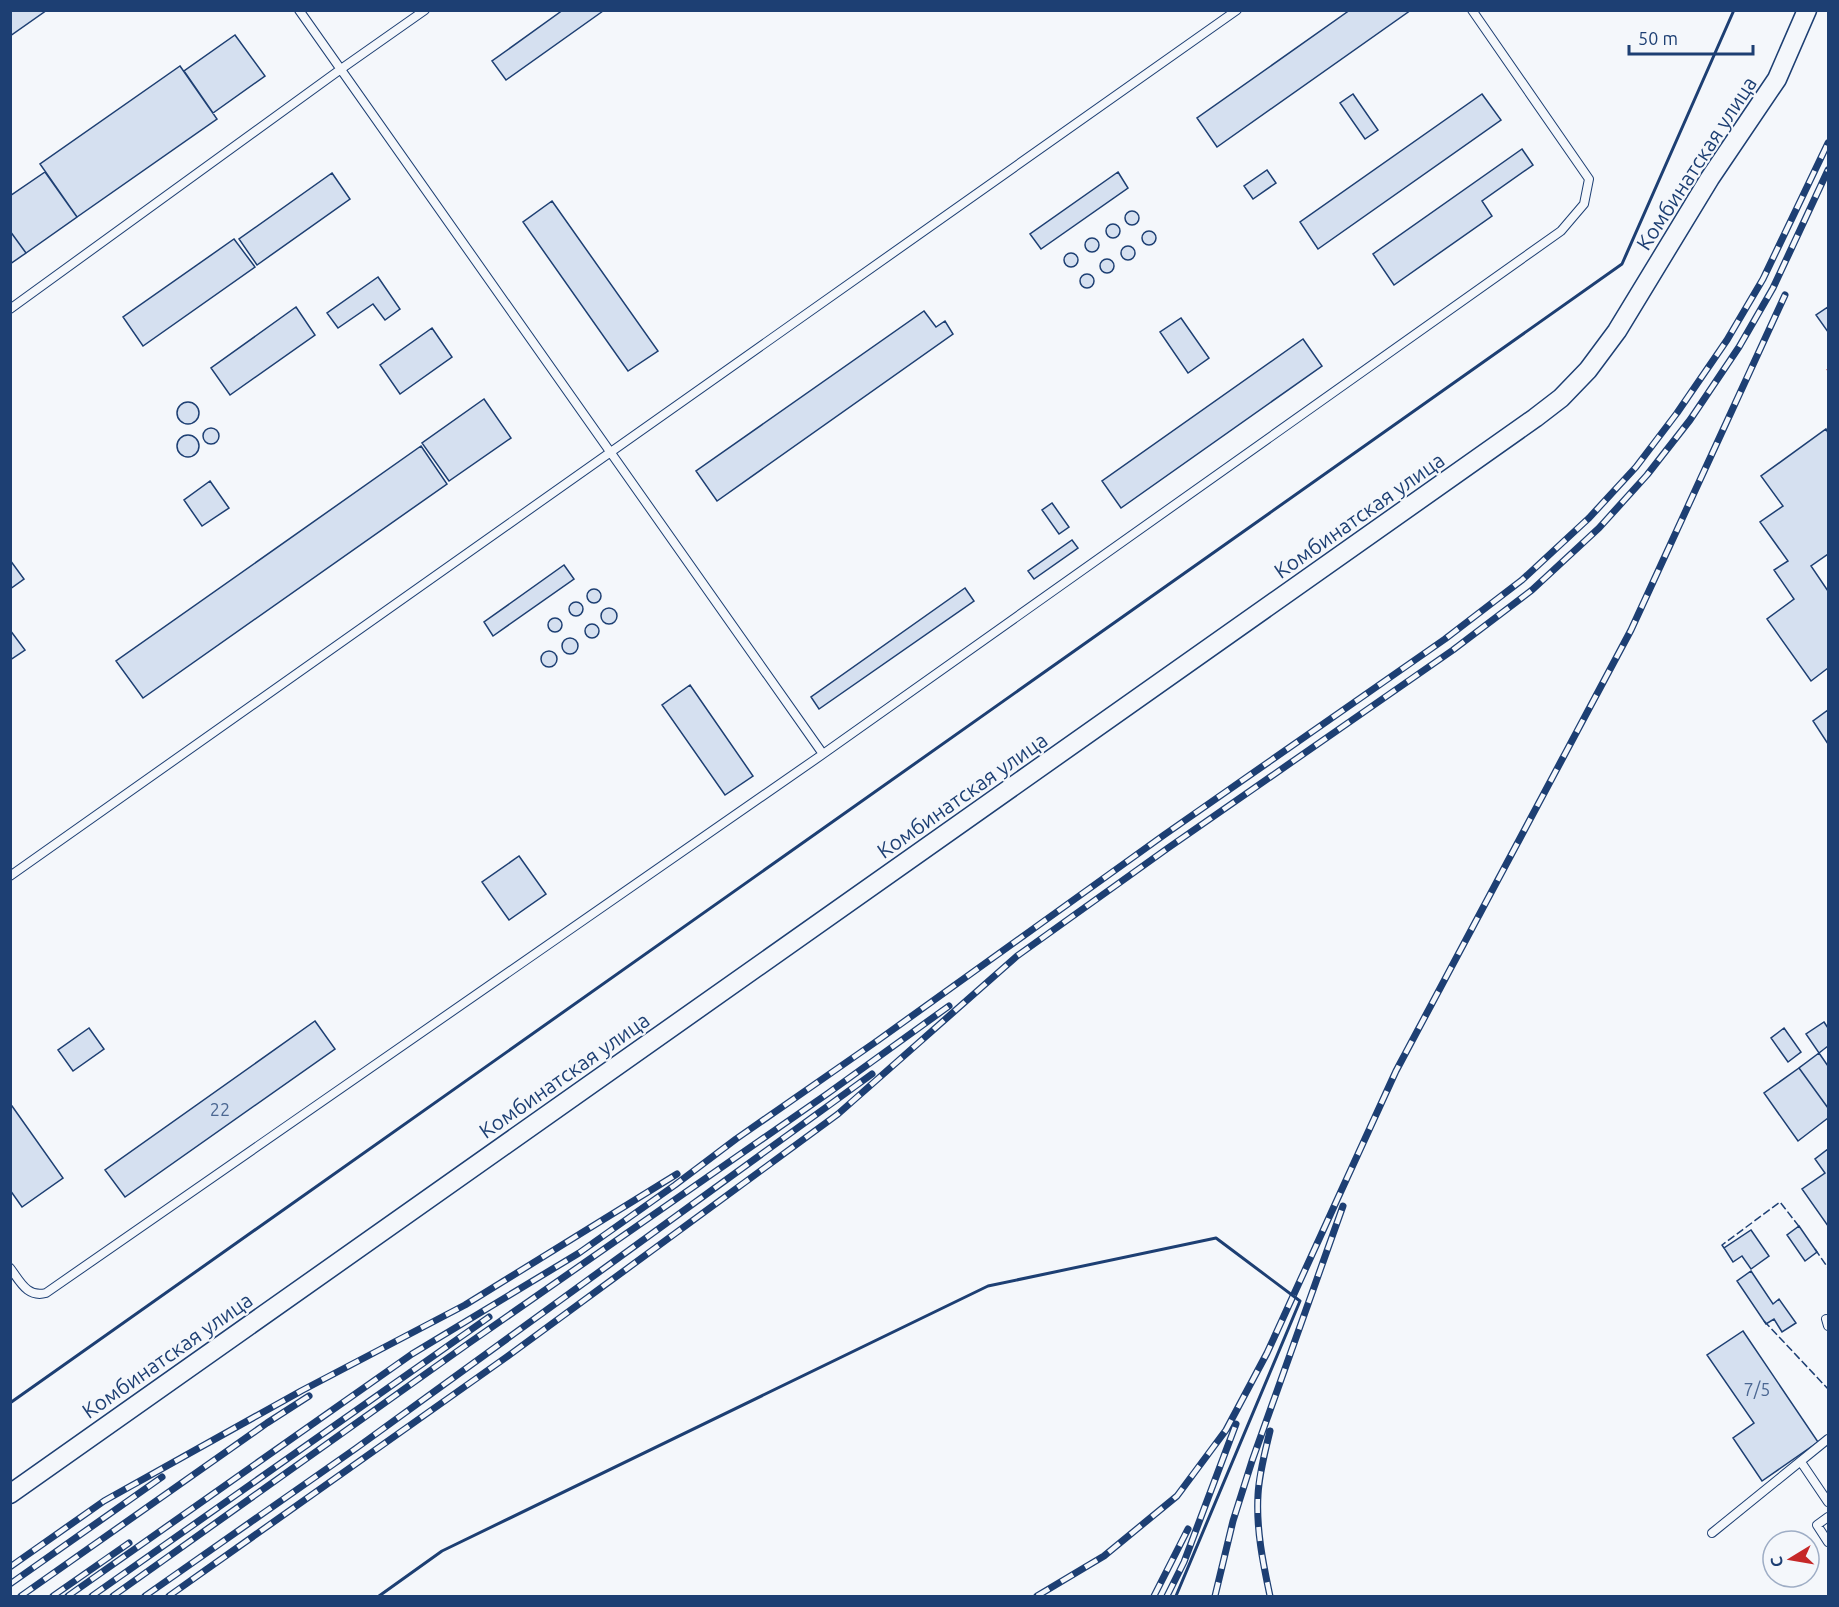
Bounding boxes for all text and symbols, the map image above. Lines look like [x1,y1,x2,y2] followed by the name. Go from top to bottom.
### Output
[1629,18,1754,56] scale bar
[1638,28,1678,48] text: 50 m
[1631,72,1761,254] street label: Комбинатская улица
[1269,447,1449,583] street label: Комбинатская улица
[872,727,1052,863] street label: Комбинатская улица
[474,1007,654,1143] street label: Комбинатская улица
[210,1099,230,1119] house number: 22
[77,1287,257,1423] street label: Комбинатская улица
[1744,1379,1770,1399] house number: 7/5
[1761,1529,1821,1589] north arrow
[1766,1555,1786,1569] text: С

